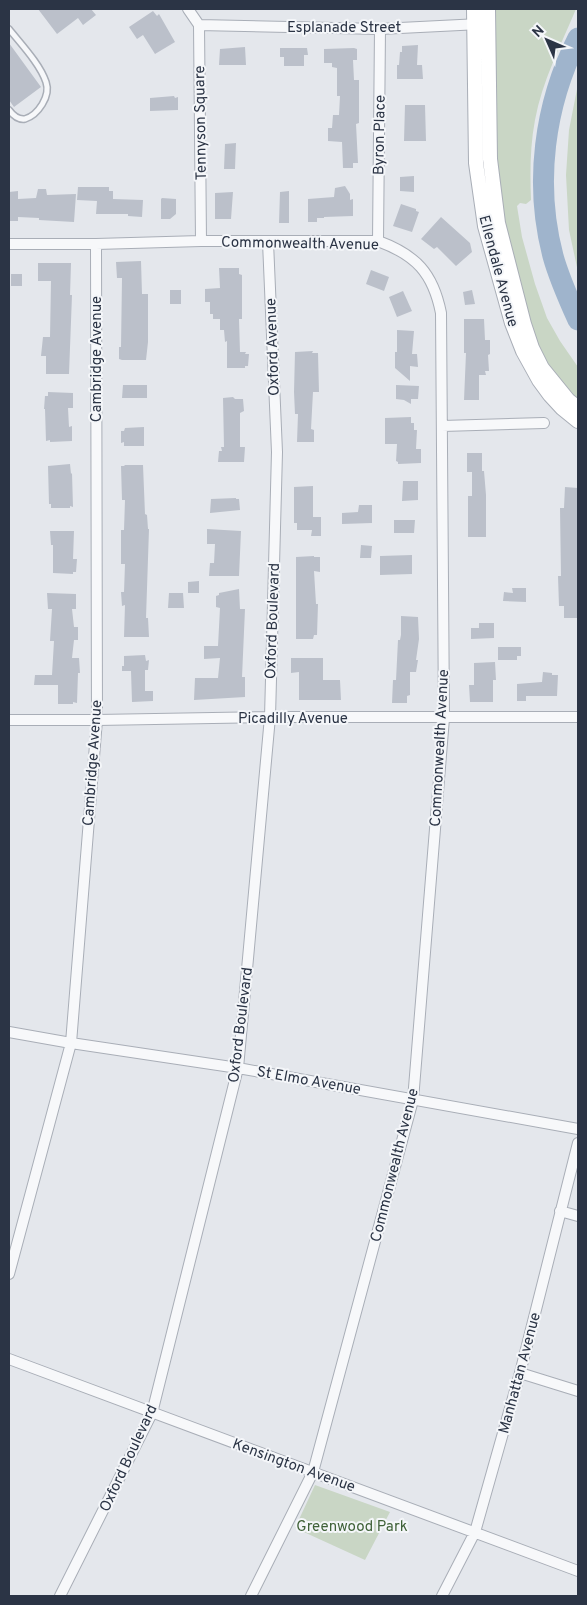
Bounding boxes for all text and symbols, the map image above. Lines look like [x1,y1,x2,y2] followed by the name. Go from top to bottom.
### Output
[522,15,572,65] north arrow
[287,19,401,38] street label: Esplanade Street
[529,22,548,41] text: N
[191,65,212,181] street label: Tennyson Square
[370,95,391,175] street label: Byron Place
[473,213,522,329] street label: Ellendale Avenue
[221,234,379,255] street label: Commonwealth Avenue
[88,296,107,422] street label: Cambridge Avenue
[262,298,285,396] street label: Oxford Avenue
[262,563,285,680] street label: Oxford Boulevard
[427,669,454,827] street label: Commonwealth Avenue
[80,699,107,827] street label: Cambridge Avenue
[238,710,348,729] street label: Picadilly Avenue
[225,966,258,1084] street label: Oxford Boulevard
[255,1063,362,1100] street label: St Elmo Avenue
[367,1087,424,1244] street label: Commonwealth Avenue
[495,1311,546,1436] street label: Manhattan Avenue
[96,1402,163,1515] street label: Oxford Boulevard
[229,1435,358,1497] street label: Kensington Avenue
[296,1518,408,1537] park label: Greenwood Park

